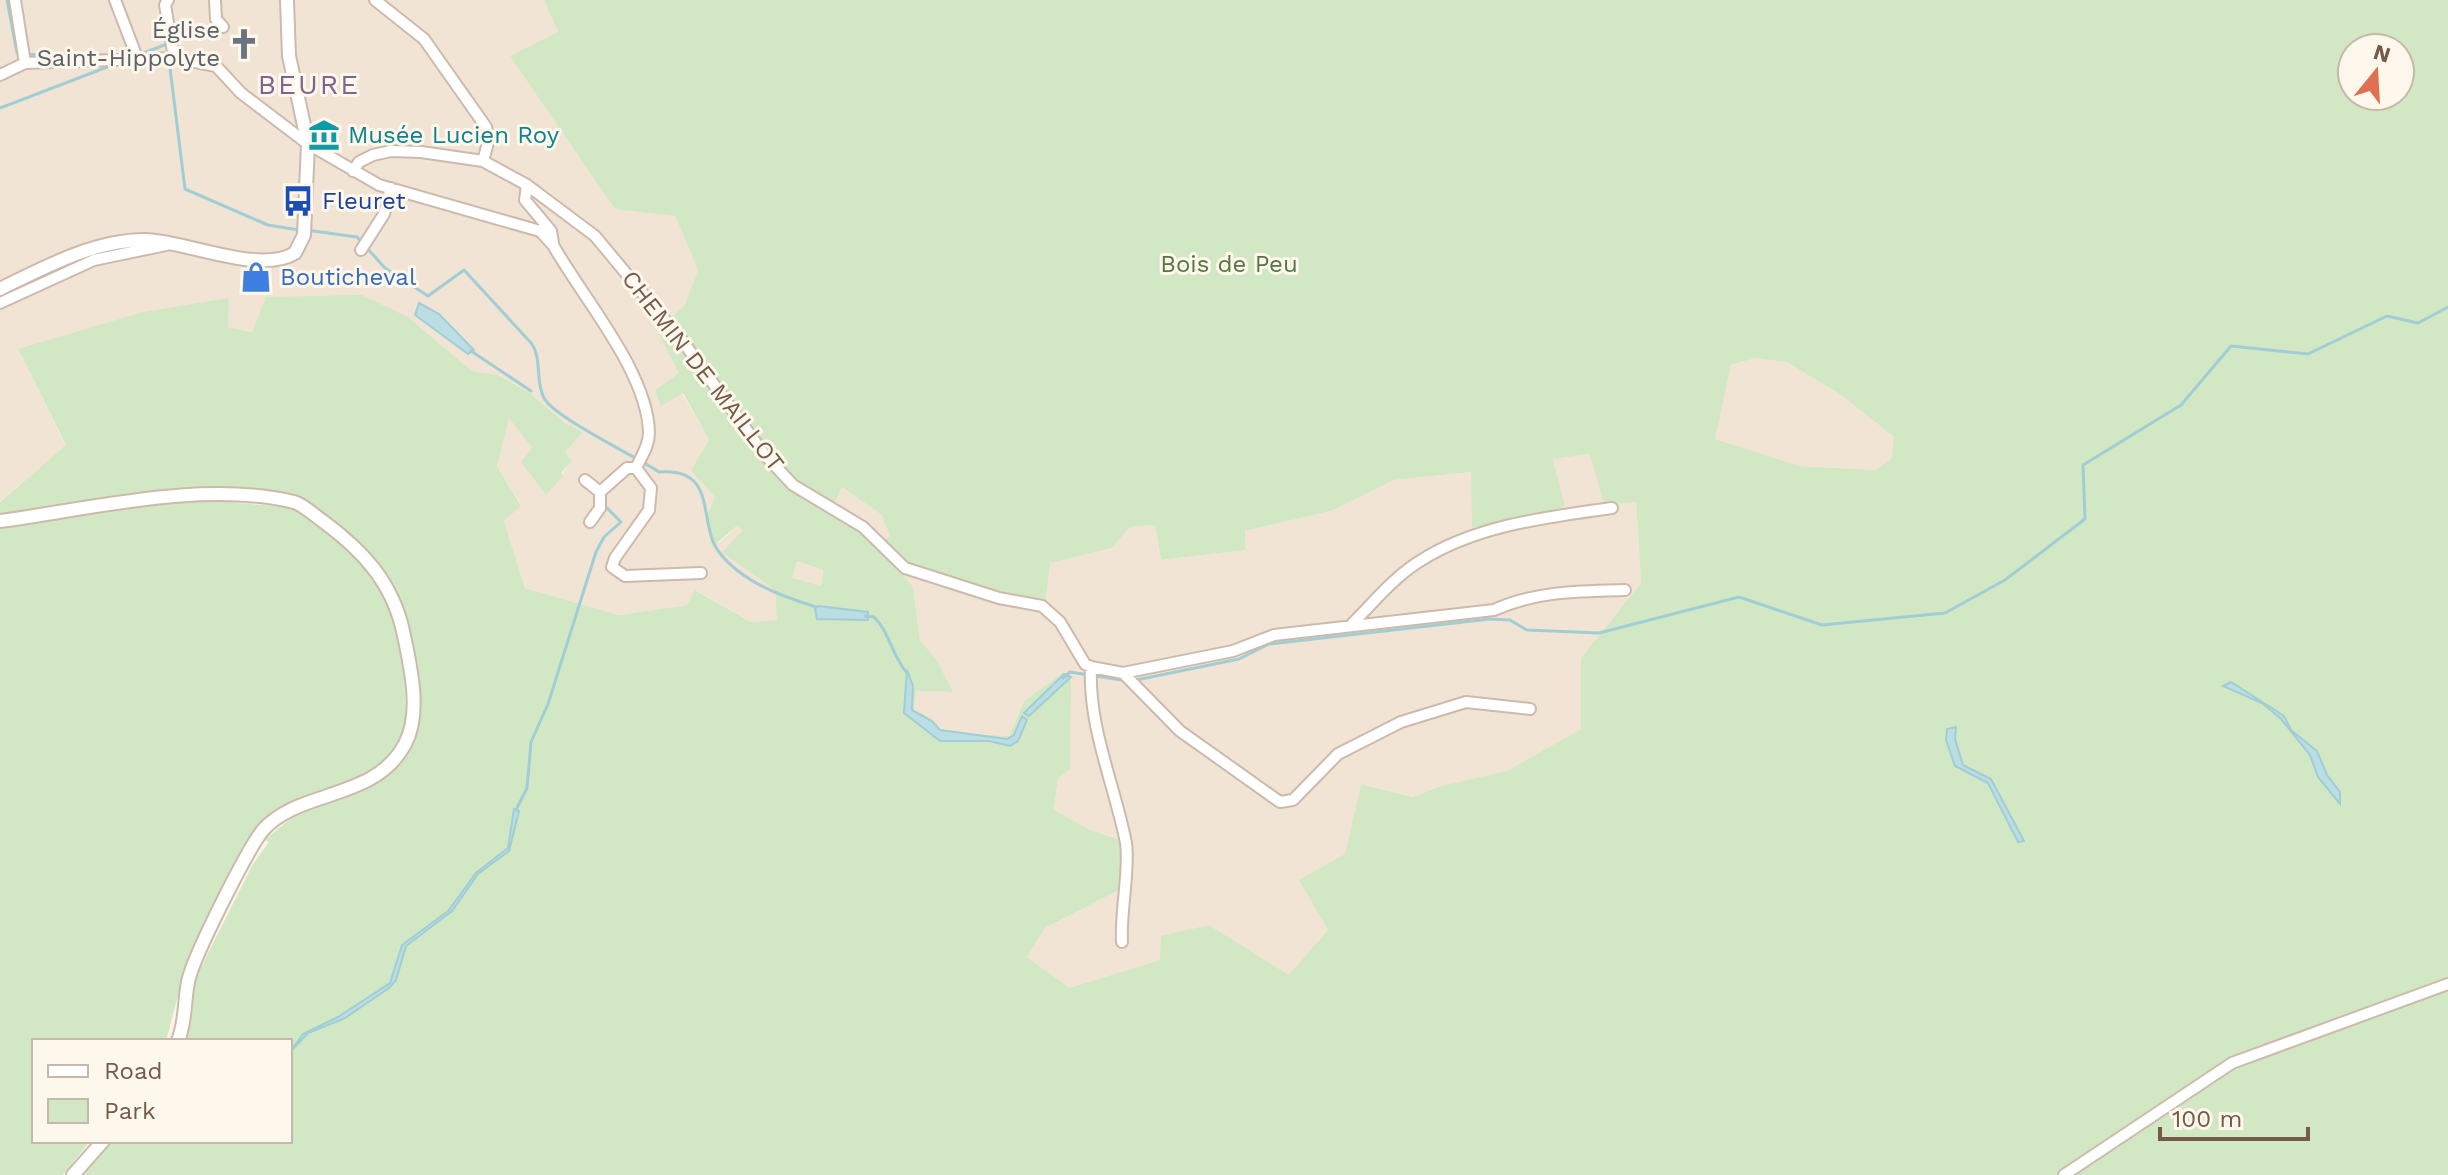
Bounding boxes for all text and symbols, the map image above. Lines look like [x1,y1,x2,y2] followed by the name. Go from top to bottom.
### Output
[37,16,220,72] place label: Église Saint-Hippolyte
[227,27,261,61] church icon: Église Saint-Hippolyte
[2336,32,2416,112] north arrow
[2370,39,2394,68] text: N
[258,68,360,101] district label: BEURE
[307,118,341,152] museum icon: Musée Lucien Roy
[348,121,560,149] place label: Musée Lucien Roy
[281,184,315,218] bus stop icon: Fleuret
[322,187,406,215] place label: Fleuret
[1160,250,1298,278] park label: Bois de Peu
[239,260,273,294] shop icon: Bouticheval
[280,263,417,291] place label: Bouticheval
[616,265,790,477] street label: CHEMIN DE MAILLOT
[32,1039,292,1143] legend
[104,1057,163,1085] text: Road
[2160,1091,2308,1141] scale bar
[104,1097,156,1125] text: Park
[2172,1105,2242,1133] text: 100 m

